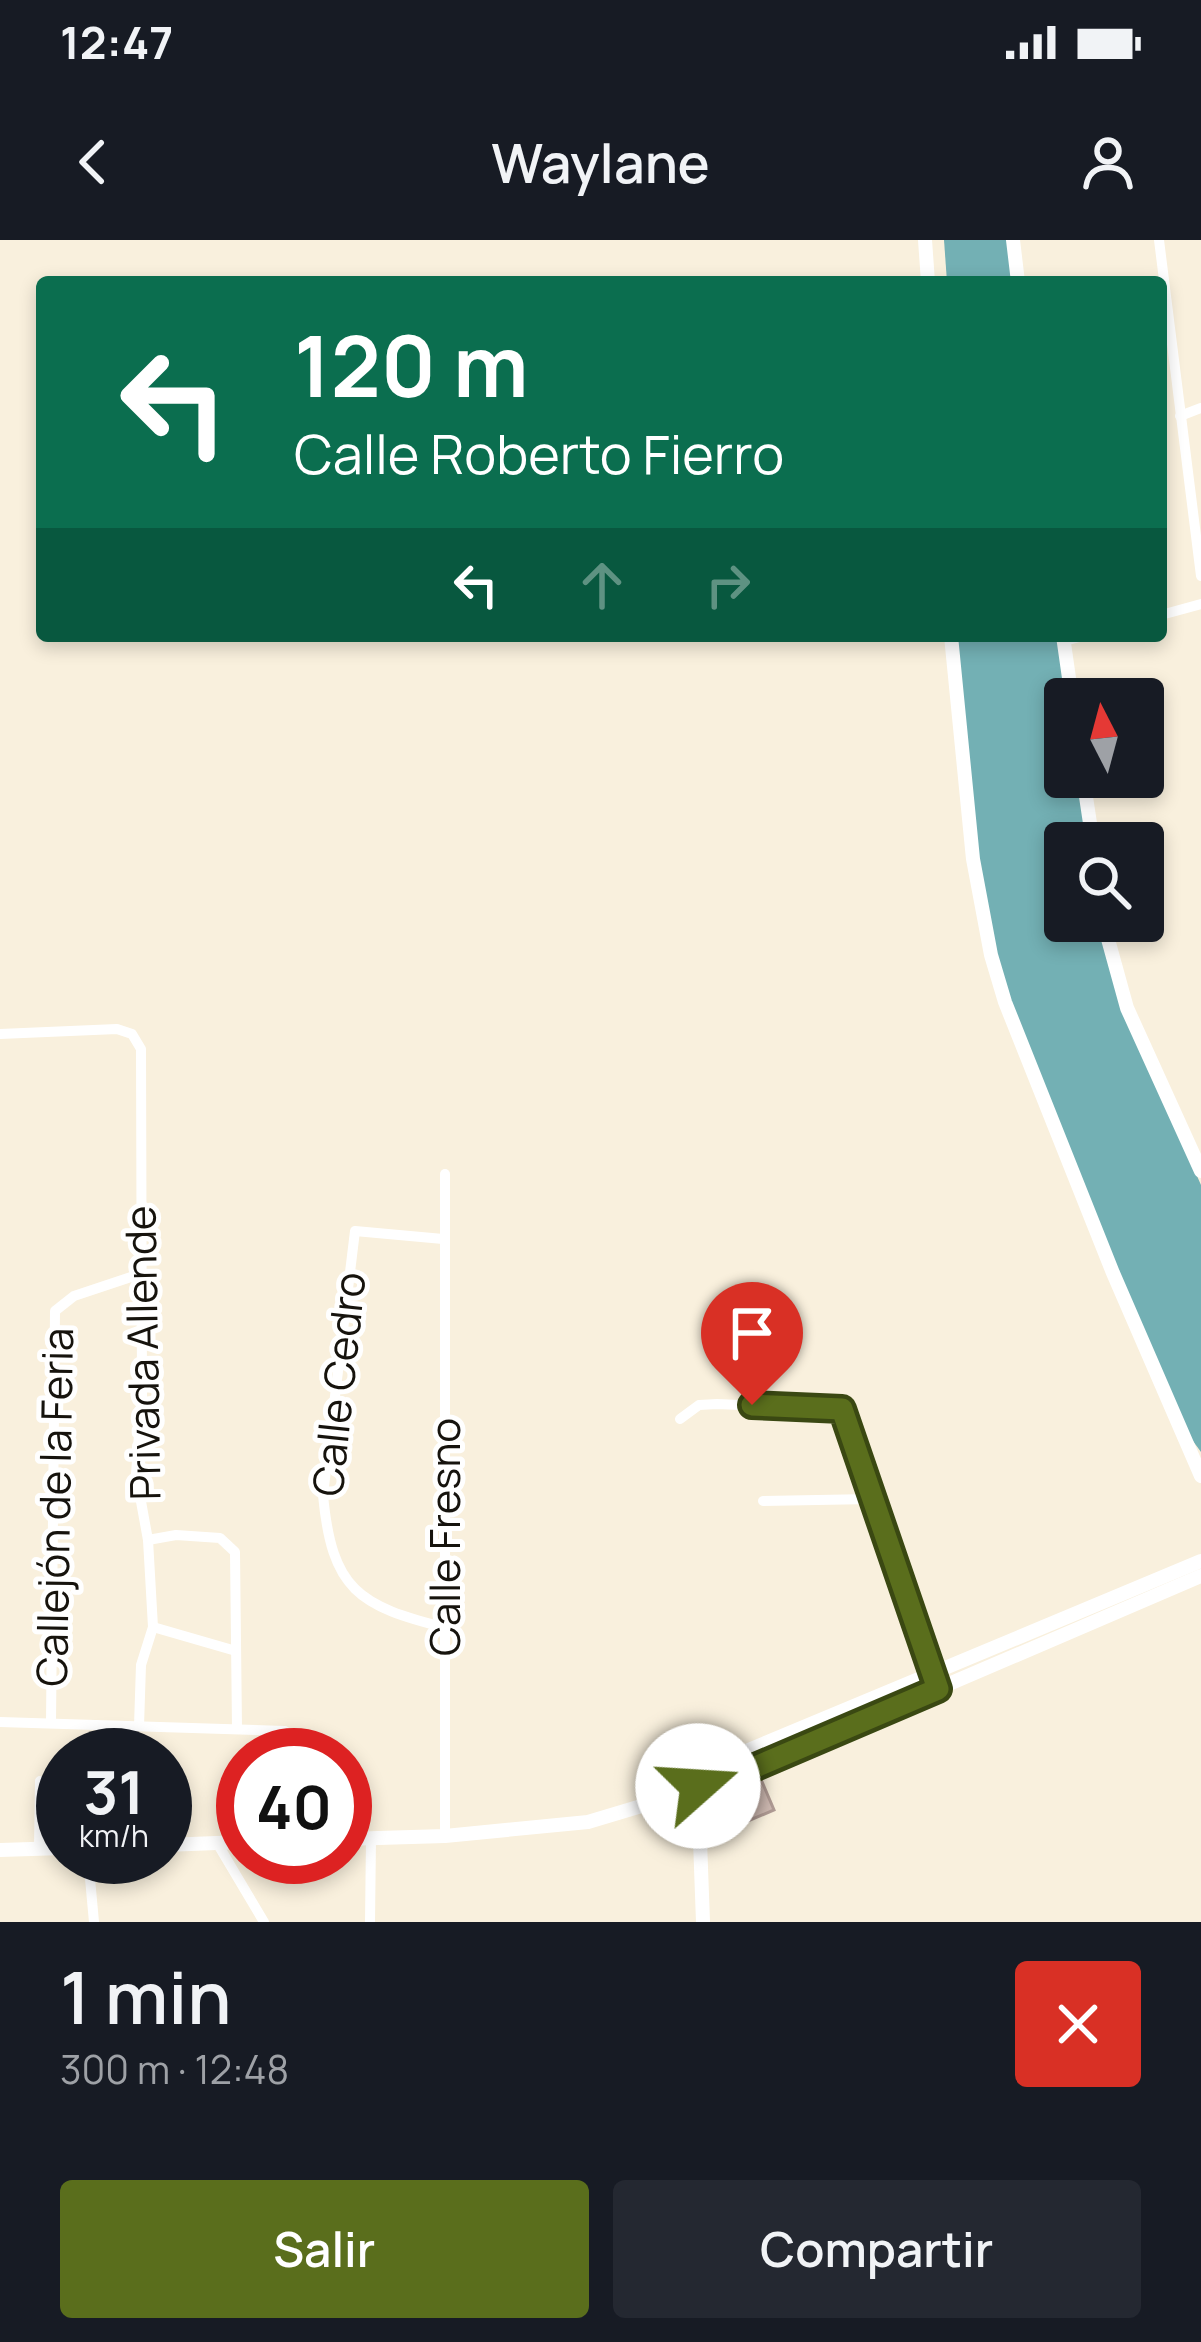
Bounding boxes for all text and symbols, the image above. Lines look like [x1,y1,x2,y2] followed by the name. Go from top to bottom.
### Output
[60,11,173,73] text: 12:47
[491,125,710,199] text: Waylane
[60,129,126,195] icon: back
[1075,129,1141,195] icon: person
[294,307,528,422] text: 120 m
[96,324,252,480] icon: left
[294,416,784,490] text: Calle Roberto Fierro
[443,552,509,618] icon: left
[569,552,635,618] icon: ahead
[695,552,761,618] icon: right
[1044,678,1164,798] north arrow
[1044,678,1164,942] map controls
[1044,822,1164,942] button: search
[110,1205,174,1501] street label: Privada Allende
[297,1269,379,1499] street label: Calle Cedro
[701,1282,803,1405] pin
[719,1300,785,1366] icon: arrive
[22,1327,86,1687] street label: Callejón de la Feria
[415,1418,473,1656] street label: Calle Fresno
[635,1723,761,1849] position arrow
[216,1728,372,1884] speed limit sign: 40
[83,1750,145,1832] text: 31
[79,1815,149,1856] text: km/h
[60,1947,232,2046] text: 1 min
[1015,1961,1141,2087] button: close
[60,2042,289,2096] text: 300 m · 12:48
[60,2180,589,2318] button: Salir
[613,2180,1141,2318] button: Compartir

